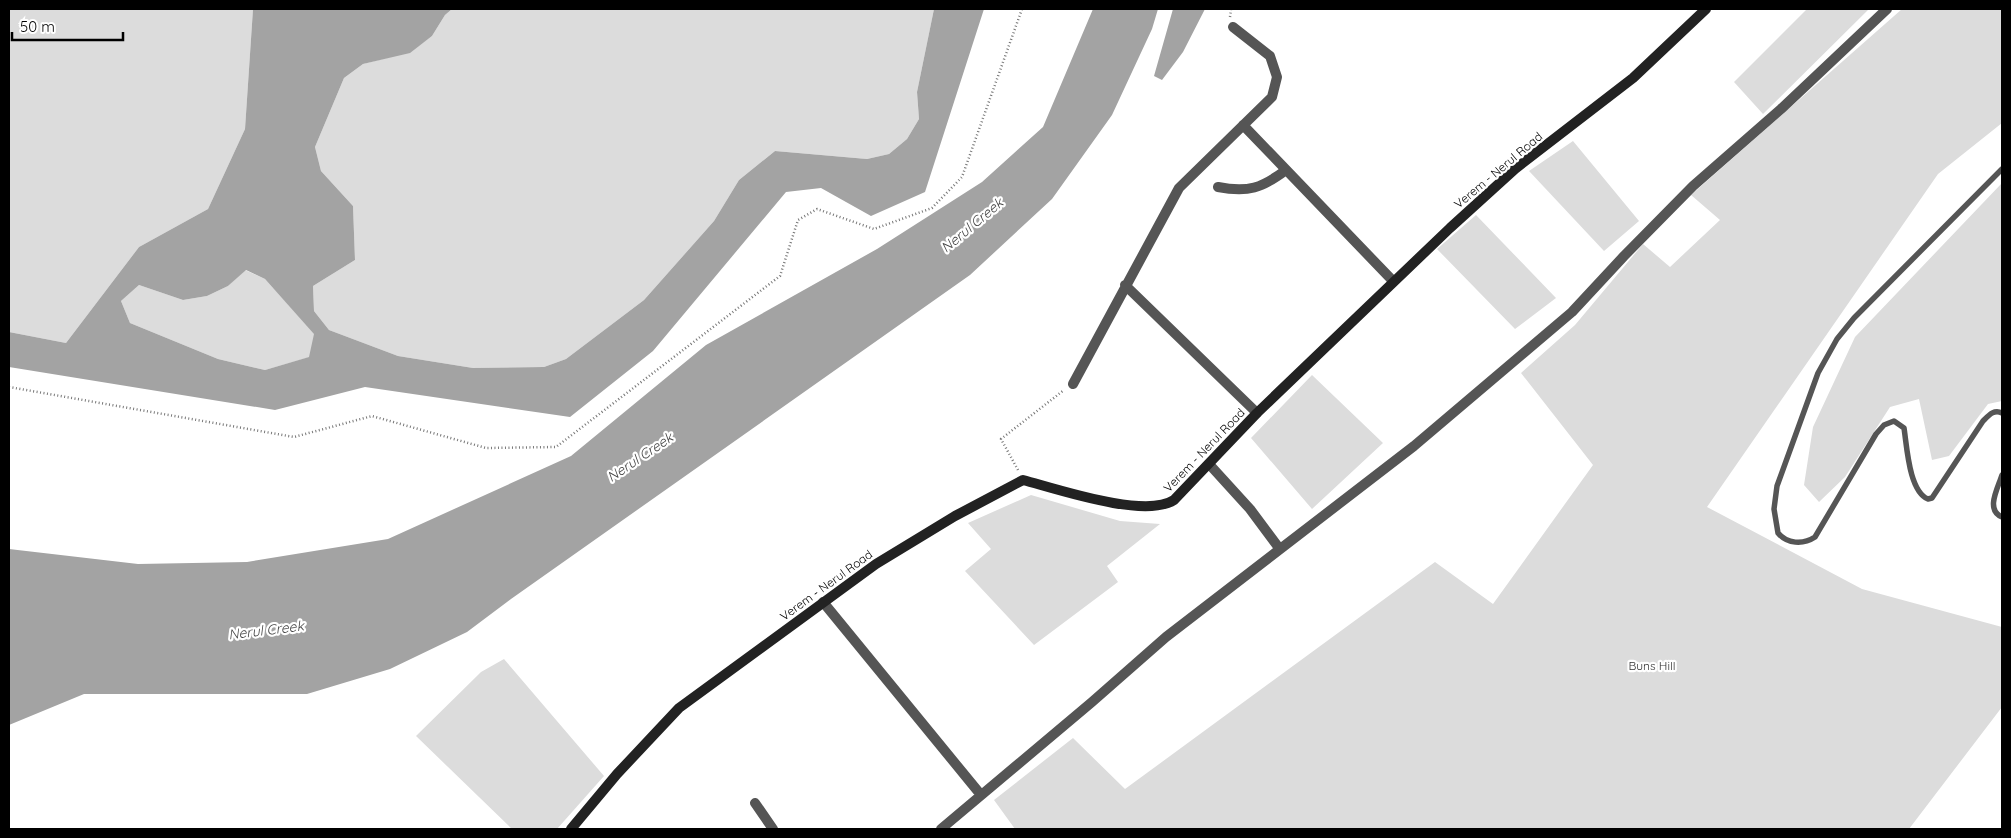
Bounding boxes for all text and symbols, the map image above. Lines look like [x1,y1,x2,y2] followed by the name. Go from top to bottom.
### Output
[12,10,124,42] scale bar
[20,17,55,36] text: 50 m
[1451,129,1545,211] street label: Verem - Nerul Road
[937,193,1008,256] water label: Nerul Creek
[1160,405,1248,495] street label: Verem - Nerul Road
[603,427,678,486] water label: Nerul Creek
[777,546,875,624] street label: Verem - Nerul Road
[227,616,306,644] water label: Nerul Creek
[1628,658,1676,673] park label: Buns Hill

